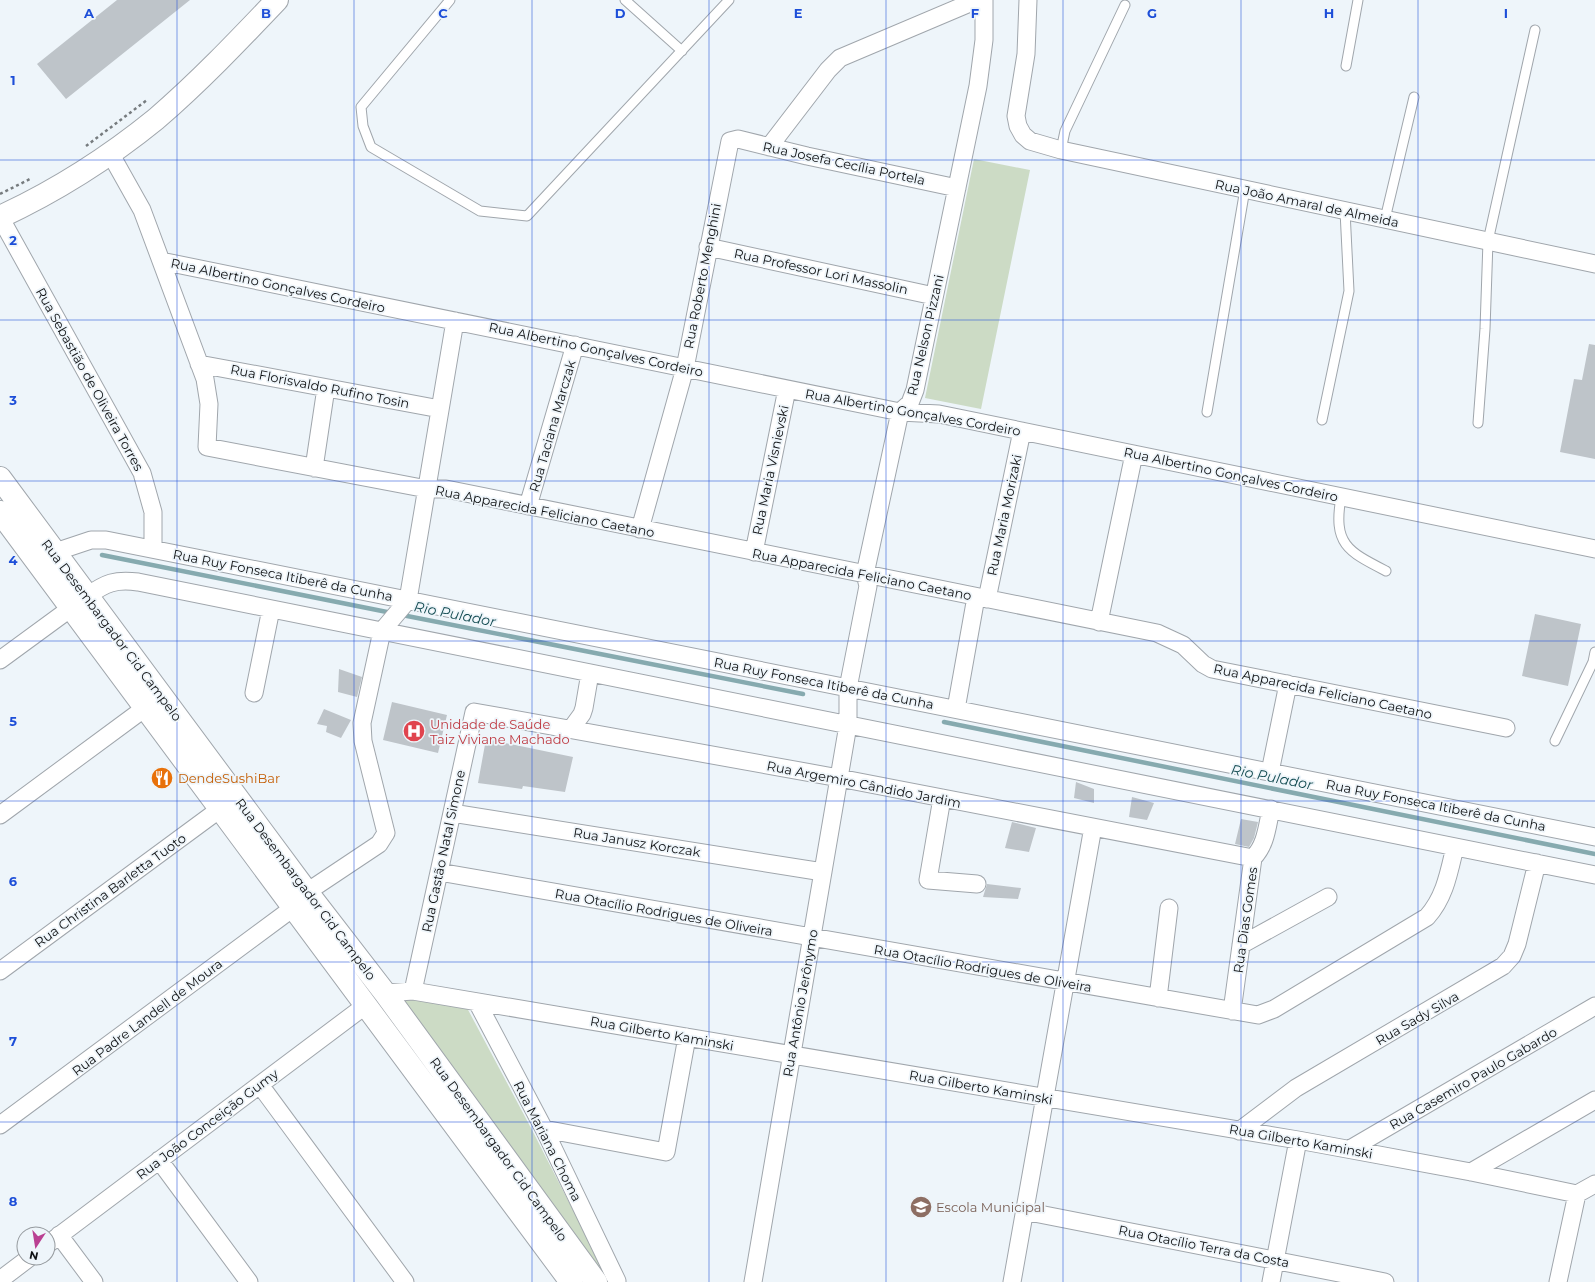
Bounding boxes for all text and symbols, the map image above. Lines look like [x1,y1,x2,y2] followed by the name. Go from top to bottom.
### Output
[83,5,95,21] text: A
[261,5,271,21] text: B
[438,5,448,21] text: C
[615,5,626,21] text: D
[794,5,803,21] text: E
[971,5,979,21] text: F
[1147,5,1157,21] text: G
[1324,5,1334,21] text: H
[1504,5,1508,21] text: I
[10,72,16,88] text: 1
[761,138,927,188] street label: Rua Josefa Cecília Portela
[1214,176,1400,230] street label: Rua João Amaral de Almeida
[680,202,724,350] street label: Rua Roberto Menghini
[9,232,17,248] text: 2
[733,245,909,297] street label: Rua Professor Lori Massolin
[169,254,387,316] street label: Rua Albertino Gonçalves Cordeiro
[903,273,947,397] street label: Rua Nelson Pizzani
[33,285,147,473] street label: Rua Sebastião de Oliveira Torres
[487,318,705,380] street label: Rua Albertino Gonçalves Cordeiro
[525,358,579,494] street label: Rua Taciana Marczak
[229,361,411,411] street label: Rua Florisvaldo Rufino Tosin
[804,385,1022,439] street label: Rua Albertino Gonçalves Cordeiro
[8,392,17,408] text: 3
[748,404,792,536] street label: Rua Maria Visnievski
[1122,443,1340,505] street label: Rua Albertino Gonçalves Cordeiro
[983,453,1025,577] street label: Rua Maria Morizaki
[434,482,656,540] street label: Rua Apparecida Feliciano Caetano
[38,536,186,724] street label: Rua Desembargador Cid Campelo
[751,545,973,603] street label: Rua Apparecida Feliciano Caetano
[172,546,394,604] street label: Rua Ruy Fonseca Itiberê da Cunha
[9,552,18,568] text: 4
[413,597,498,631] water label: Rio Pulador
[713,654,935,712] street label: Rua Ruy Fonseca Itiberê da Cunha
[1212,660,1434,722] street label: Rua Apparecida Feliciano Caetano
[9,713,17,729] text: 5
[430,716,570,747] place label: Unidade de Saúde Taiz Viviane Machado
[401,718,427,744] hospital icon: Unidade de Saúde Taiz Viviane Machado
[765,757,963,811] street label: Rua Argemiro Cândido Jardim
[1230,760,1315,794] water label: Rio Pulador
[149,765,175,791] restaurant icon: DendeSushiBar
[418,768,468,934] street label: Rua Gastão Natal Simone
[178,770,280,786] place label: DendeSushiBar
[1325,776,1547,834] street label: Rua Ruy Fonseca Itiberê da Cunha
[232,795,380,983] street label: Rua Desembargador Cid Campelo
[572,824,702,860] street label: Rua Janusz Korczak
[31,830,189,950] street label: Rua Christina Barletta Tuoto
[1230,866,1260,974] street label: Rua Dias Gomes
[9,873,18,889] text: 6
[554,885,774,939] street label: Rua Otacílio Rodrigues de Oliveira
[779,928,821,1078] street label: Rua Antônio Jerônymo
[873,941,1093,995] street label: Rua Otacílio Rodrigues de Oliveira
[69,955,225,1079] street label: Rua Padre Landell de Moura
[1372,988,1462,1048] street label: Rua Sady Silva
[589,1013,735,1053] street label: Rua Gilberto Kaminski
[1386,1023,1560,1133] street label: Rua Casemiro Paulo Gabardo
[9,1033,17,1049] text: 7
[427,1054,571,1244] street label: Rua Desembargador Cid Campelo
[133,1065,282,1183] street label: Rua João Conceição Gumy
[908,1067,1054,1107] street label: Rua Gilberto Kaminski
[511,1078,585,1204] street label: Rua Mariana Choma
[1228,1121,1374,1161] street label: Rua Gilberto Kaminski
[9,1193,18,1209] text: 8
[908,1194,934,1220] school or university icon: Escola Municipal
[936,1199,1045,1215] place label: Escola Municipal
[1117,1222,1291,1270] street label: Rua Otacílio Terra da Costa
[16,1226,56,1266] north arrow
[28,1248,40,1264] text: N

